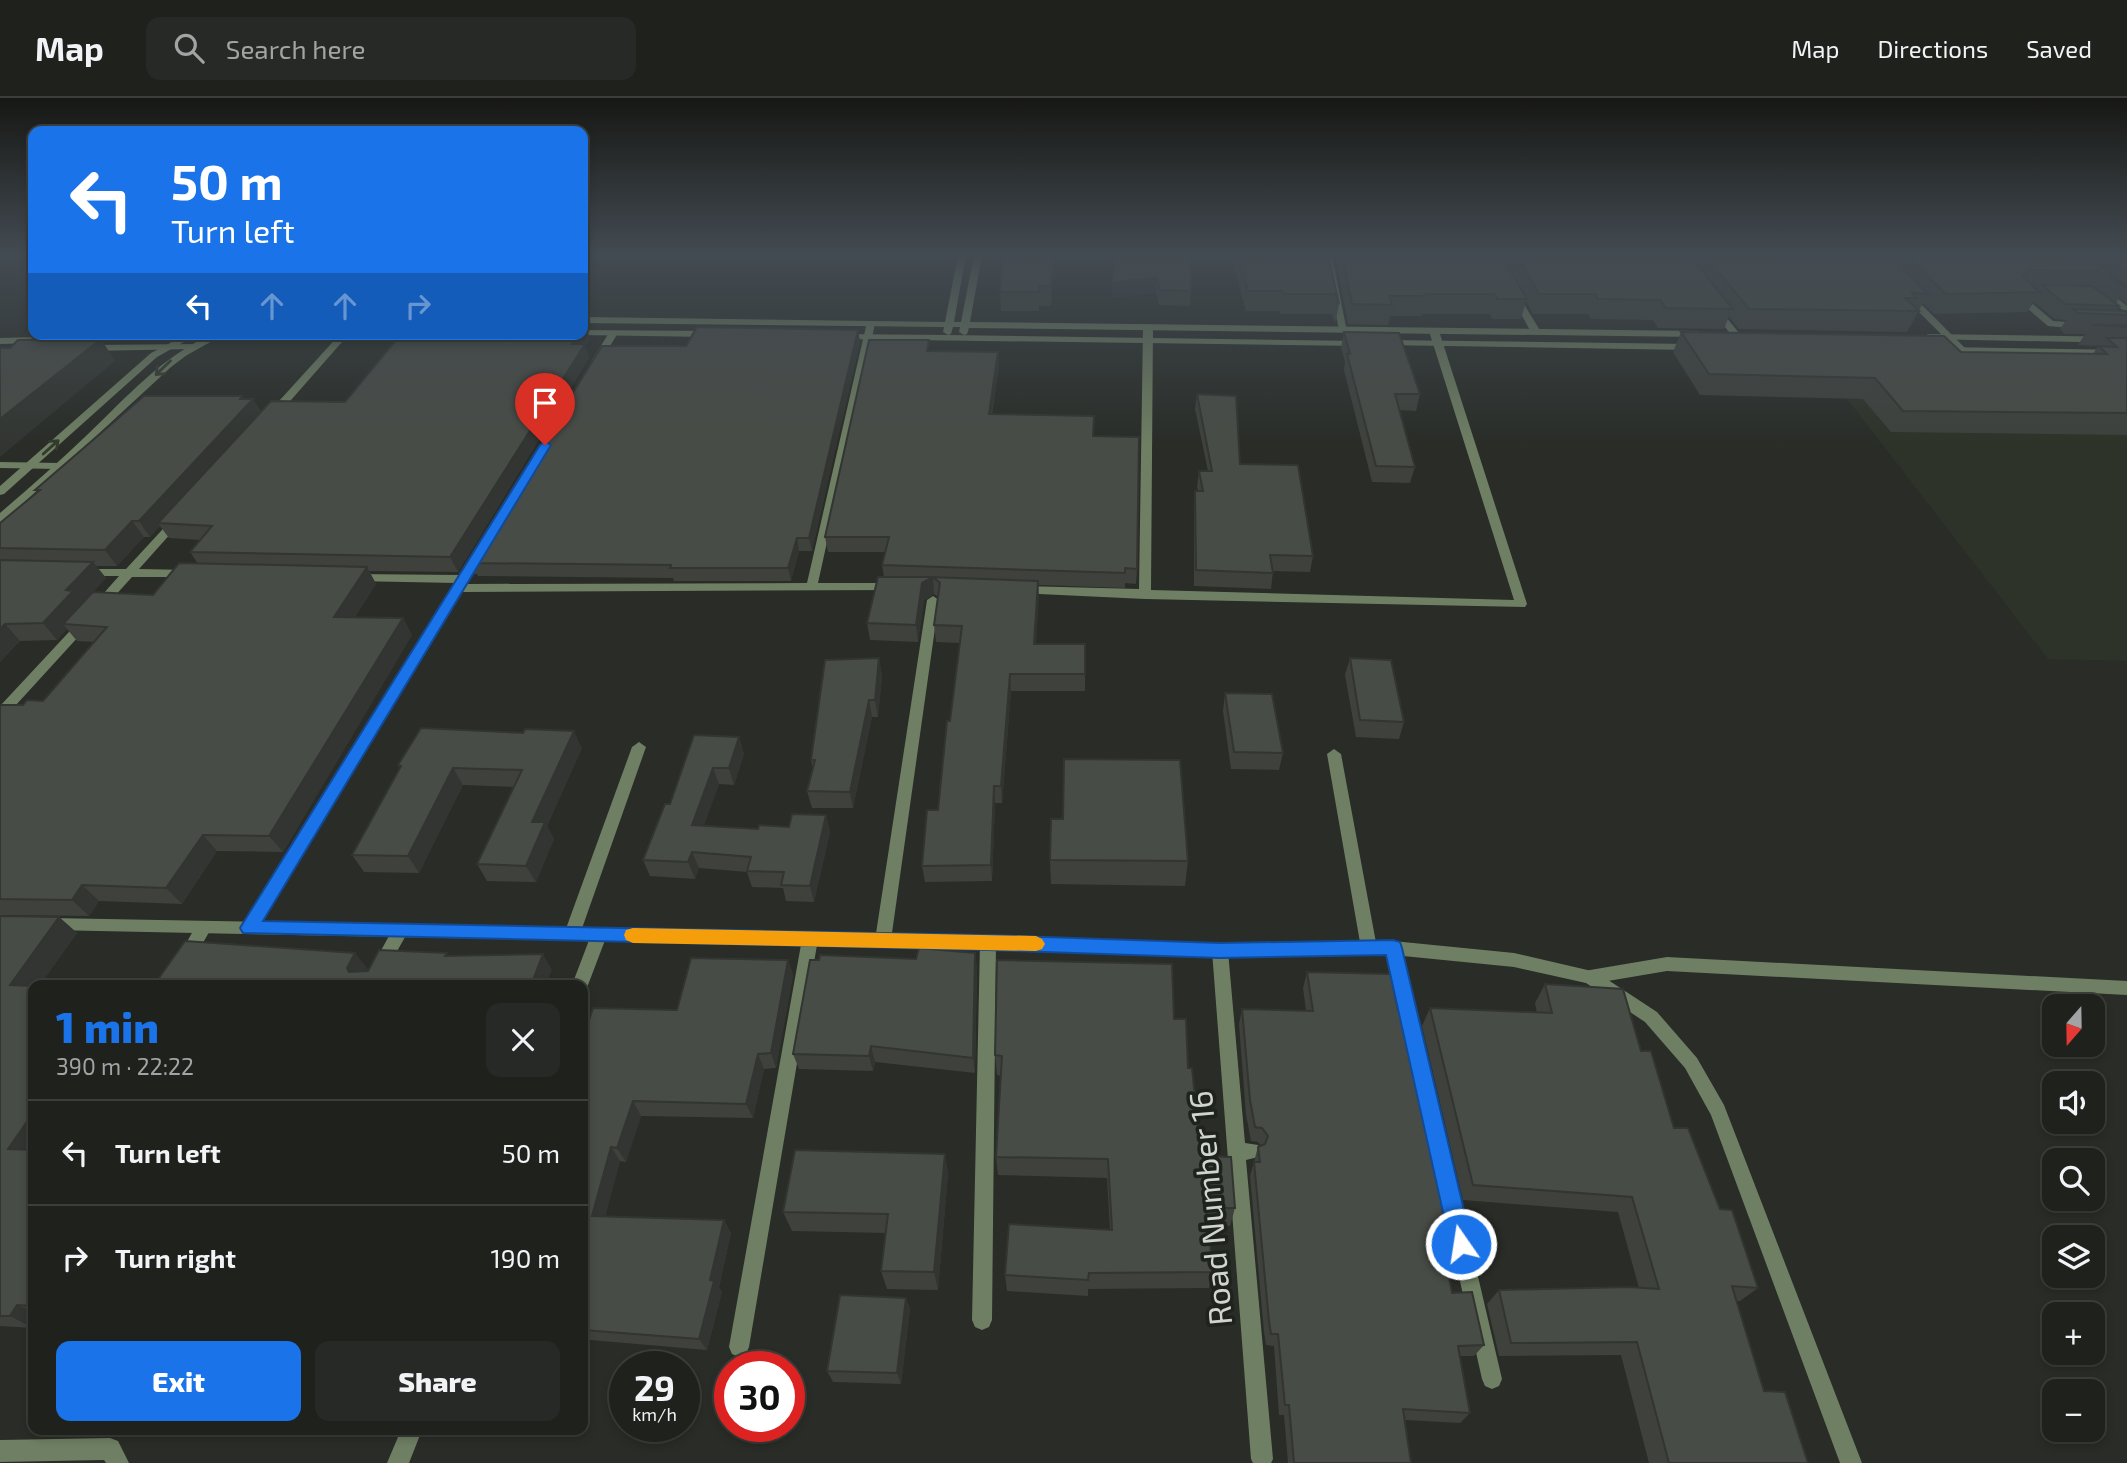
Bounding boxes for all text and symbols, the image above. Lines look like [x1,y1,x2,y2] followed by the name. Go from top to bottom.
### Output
[146,17,636,80] search box
[35,28,104,68] text: Map
[170,29,208,67] icon: search
[226,33,365,64] text: Search here
[1791,34,1839,63] text: Map
[1877,34,1988,63] text: Directions
[2026,34,2092,63] text: Saved
[171,151,283,210] text: 50 m
[56,154,147,245] icon: left
[171,211,295,249] text: Turn left
[180,287,218,325] icon: left
[253,287,291,325] icon: ahead
[326,287,364,325] icon: ahead
[399,287,437,325] icon: right
[154,359,171,376] one-way arrow
[515,373,575,445] pin
[526,384,564,422] icon: arrive
[42,438,59,455] one-way arrow
[2042,994,2105,1057] north arrow
[2042,994,2105,1442] map controls
[56,1001,159,1051] text: 1 min
[486,1003,560,1077] button: close
[56,1052,194,1080] text: 390 m · 22:22
[2042,1071,2105,1134] button: sound
[1180,1089,1238,1327] street label: Road Number 16
[56,1134,94,1172] icon: left
[115,1137,221,1168] text: Turn left
[502,1137,560,1168] text: 50 m
[2042,1148,2105,1211] button: search
[1424,1207,1498,1281] position arrow
[2042,1225,2105,1288] button: layers
[56,1239,94,1277] icon: right
[115,1242,236,1273] text: Turn right
[491,1242,560,1273] text: 190 m
[2042,1302,2105,1365] button: +
[56,1341,301,1421] button: Exit
[315,1341,560,1421] button: Share
[714,1351,805,1442] speed limit sign: 30
[634,1366,675,1408] text: 29
[2042,1379,2105,1442] button: −
[632,1403,677,1425] text: km/h

